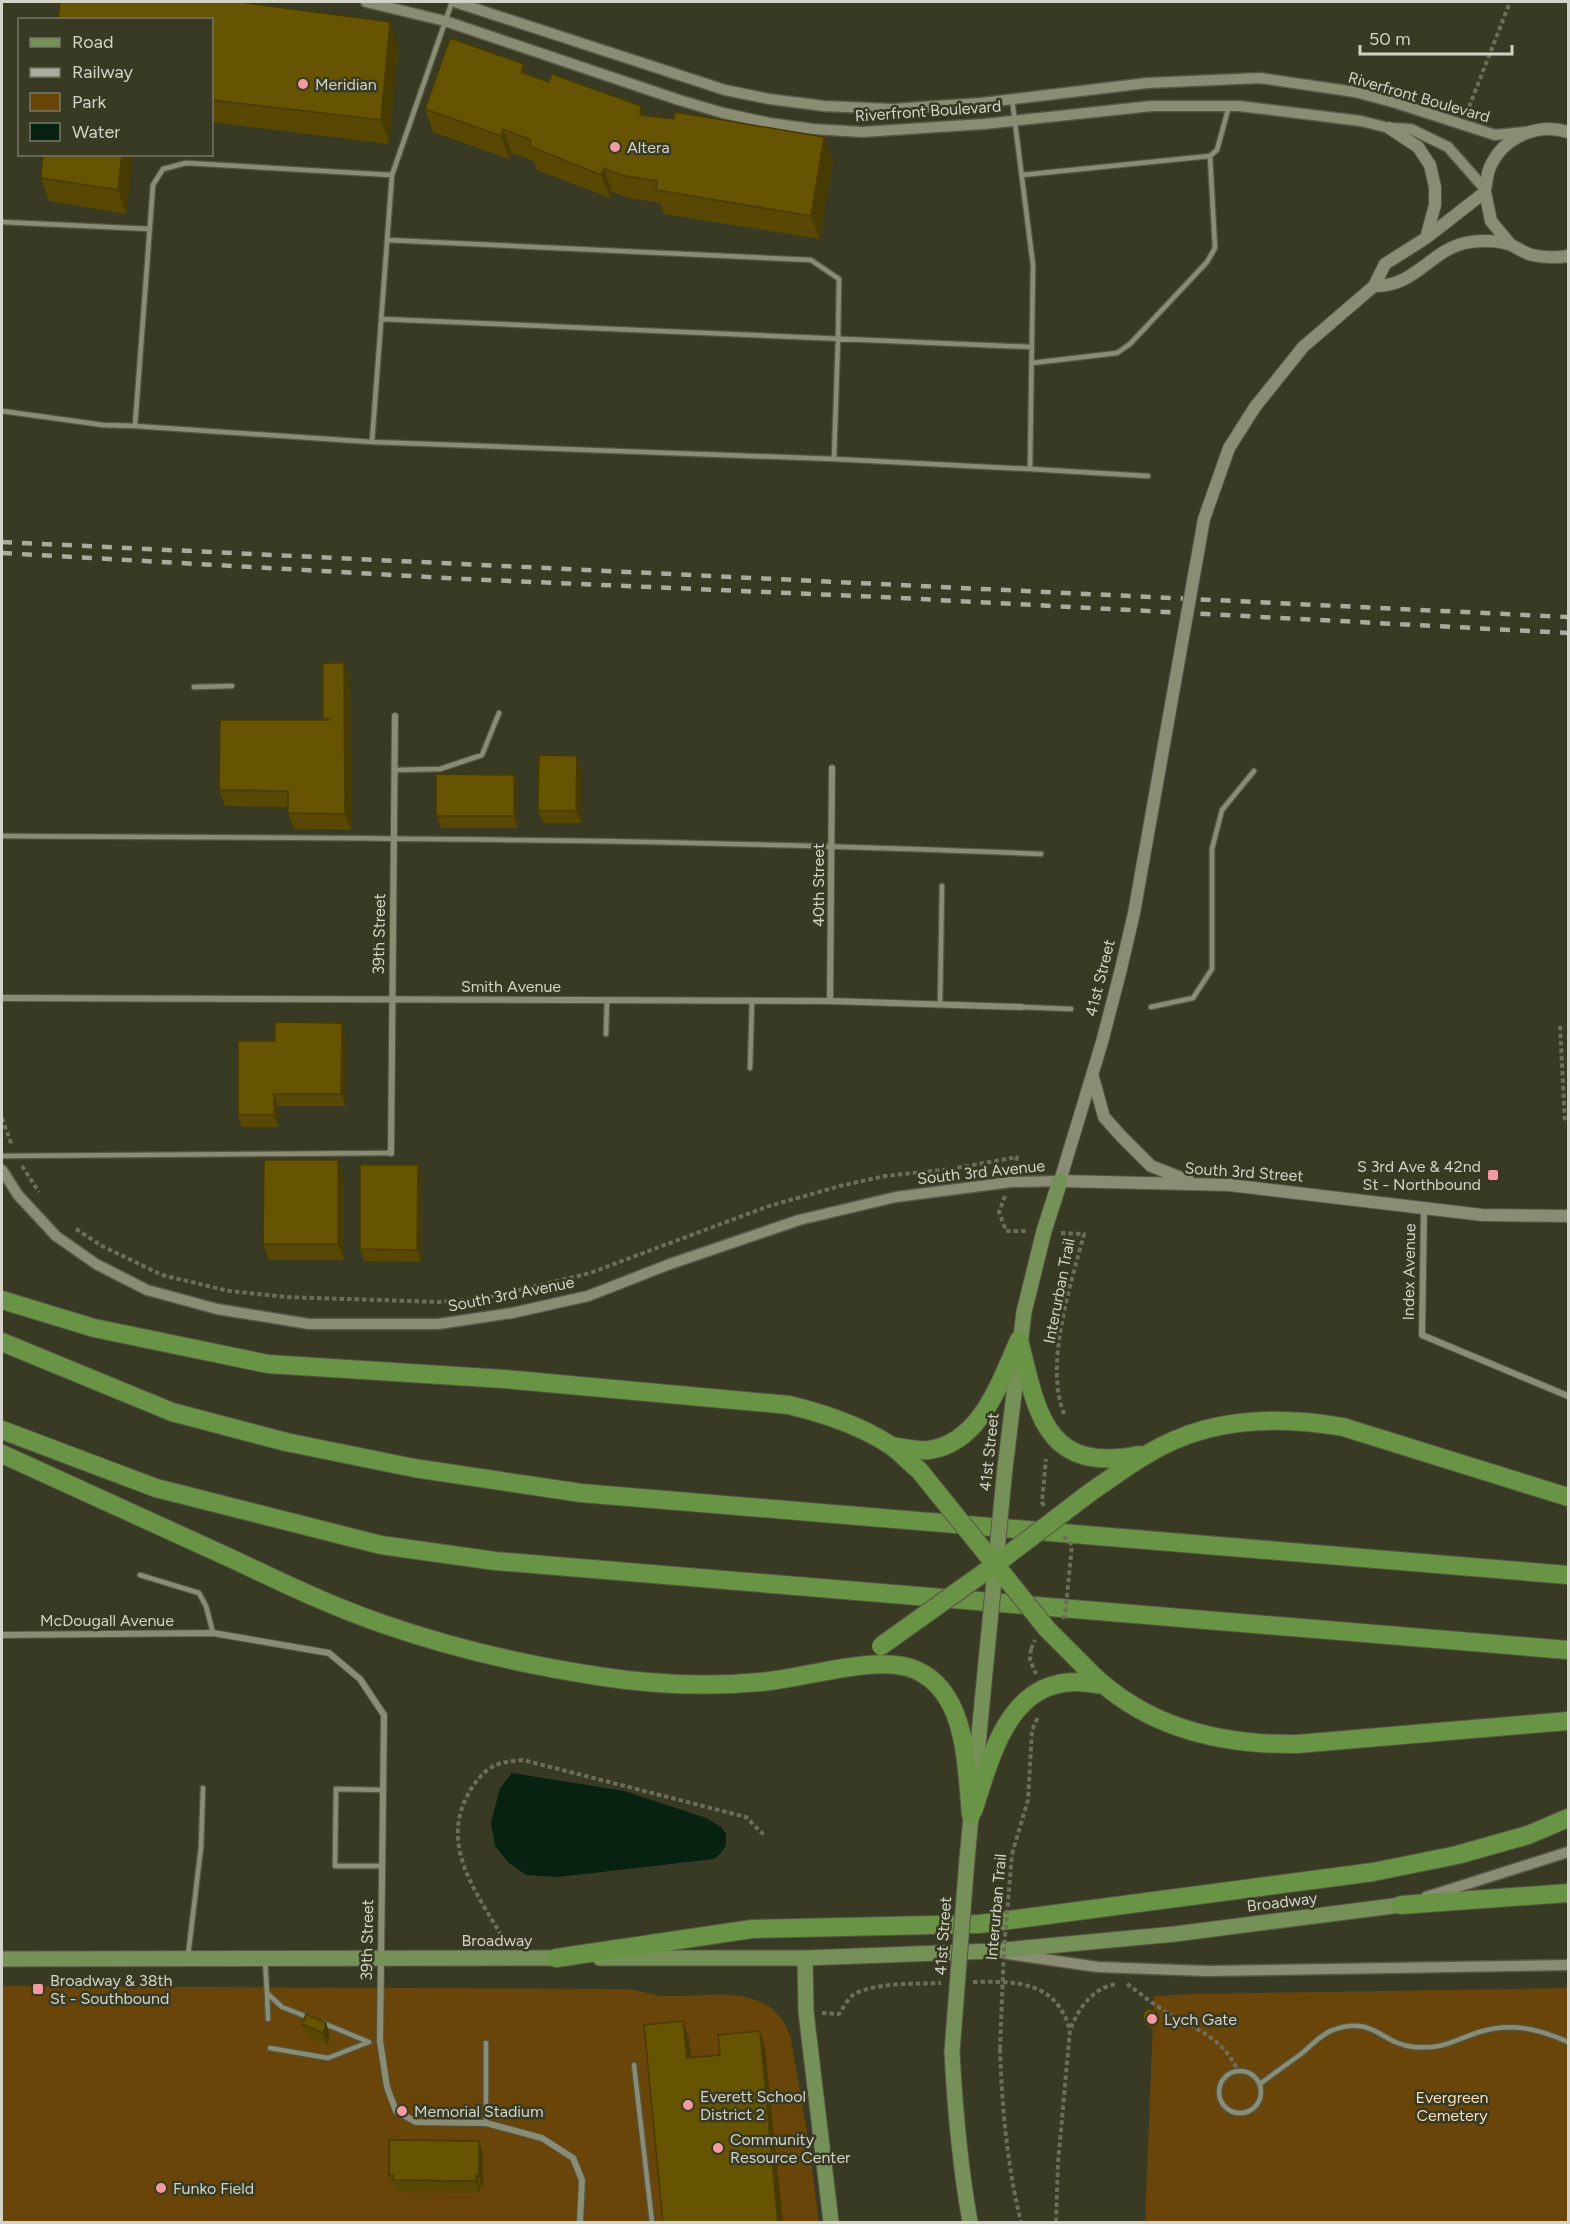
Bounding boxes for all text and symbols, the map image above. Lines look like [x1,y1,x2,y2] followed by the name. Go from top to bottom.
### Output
[18,18,213,156] legend
[1360,18,1512,56] scale bar
[1369,28,1411,50] text: 50 m
[72,31,113,53] text: Road
[72,61,134,83] text: Railway
[1346,68,1492,126] street label: Riverfront Boulevard
[315,75,377,94] place label: Meridian
[296,77,310,91] marker: Meridian
[72,91,107,113] text: Park
[854,96,1002,126] street label: Riverfront Boulevard
[72,121,120,143] text: Water
[627,138,670,157] place label: Altera
[608,140,622,154] marker: Altera
[809,843,828,927] street label: 40th Street
[369,893,389,975] street label: 39th Street
[1081,937,1119,1019] street label: 41st Street
[461,977,561,996] street label: Smith Avenue
[916,1156,1046,1188] street label: South 3rd Avenue
[1357,1157,1481,1194] place label: S 3rd Ave & 42nd St - Northbound
[1184,1158,1304,1186] street label: South 3rd Street
[1486,1168,1500,1182] marker: S 3rd Ave & 42nd St - Northbound
[1399,1223,1419,1321] street label: Index Avenue
[1039,1237,1079,1345] street label: Interurban Trail
[446,1272,576,1316] street label: South 3rd Avenue
[975,1412,1003,1492] street label: 41st Street
[40,1611,174,1630] street label: McDougall Avenue
[982,1853,1010,1961] street label: Interurban Trail
[1246,1888,1319,1916] street label: Broadway
[931,1896,955,1976] street label: 41st Street
[357,1899,377,1981] street label: 39th Street
[462,1931,533,1950] street label: Broadway
[50,1971,173,2008] place label: Broadway & 38th St - Southbound
[31,1982,45,1996] marker: Broadway & 38th St - Southbound
[1164,2010,1237,2029] place label: Lych Gate
[1145,2012,1159,2026] marker: Lych Gate
[700,2087,806,2124] place label: Everett School District 2
[1416,2088,1489,2125] park label: Evergreen Cemetery
[681,2098,695,2112] marker: Everett School District 2
[414,2102,544,2121] place label: Memorial Stadium
[395,2104,409,2118] marker: Memorial Stadium
[730,2130,851,2167] place label: Community Resource Center
[711,2141,725,2155] marker: Community Resource Center
[173,2179,254,2198] place label: Funko Field
[154,2181,168,2195] marker: Funko Field

